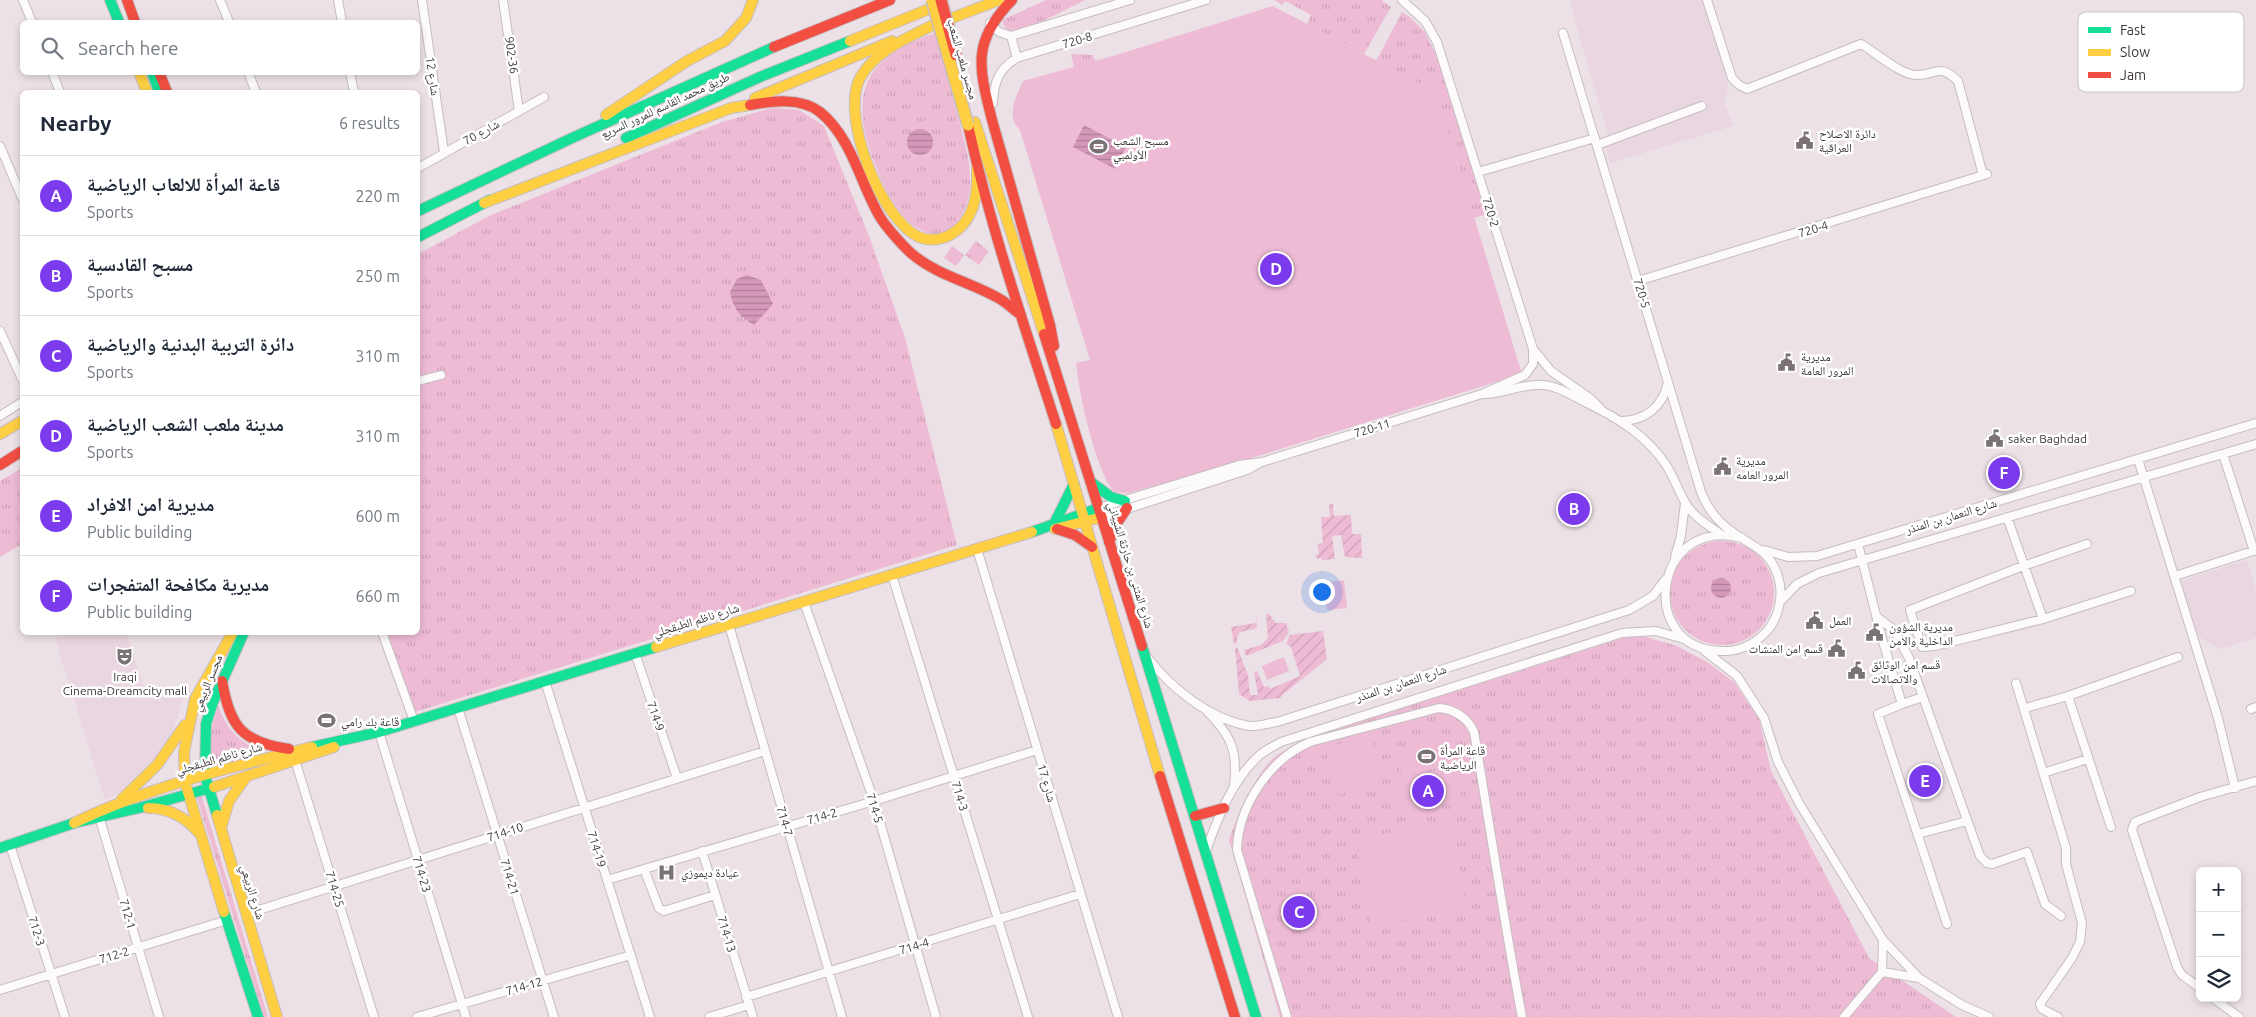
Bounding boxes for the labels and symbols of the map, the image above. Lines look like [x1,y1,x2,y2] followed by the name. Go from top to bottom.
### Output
[2078,12,2244,92] legend
[944,17,981,101] street label: مجسر ملعب الشعب
[2120,22,2146,38] text: Fast
[1060,29,1094,51] street label: 720-8
[503,36,521,75] street label: 902-36
[2120,44,2150,60] text: Slow
[422,56,442,97] street label: شارع 12
[2120,67,2146,83] text: Jam
[599,69,732,142] street label: طريق محمد القاسم للمرور السريع
[461,117,502,149] street label: شارع 70
[1819,127,1876,155] place label: دائرة الاصلاح العراقية
[1795,130,1815,150] public building icon: دائرة الاصلاح العراقية
[1113,134,1169,165] place label: مسبح الشعب الأولمبي
[1089,137,1109,157] sports icon: مسبح الشعب الأولمبي
[1480,195,1502,229] street label: 720-2
[1796,218,1830,240] street label: 720-4
[1260,250,1292,288] pin: D
[1631,276,1653,310] street label: 720-5
[1801,350,1854,377] place label: مديرية المرور العامة
[1777,353,1797,373] public building icon: مديرية المرور العامة
[1352,416,1392,440] street label: 720-11
[1984,428,2004,448] public building icon: saker Baghdad
[2008,432,2087,445] place label: saker Baghdad
[1736,454,1789,481] place label: مديرية المرور العامه
[1988,454,2020,492] pin: F
[1712,457,1732,477] public building icon: مديرية المرور العامه
[1558,490,1590,528] pin: B
[1903,496,1999,538] street label: شارع النعمان بن المنذر
[1102,500,1156,631] street label: شارع المثنى بن حارثة الشيباني
[1309,579,1335,605] your location
[651,601,742,643] street label: شارع ناظم الطبقجلي
[1805,610,1825,630] public building icon: العمل
[1829,614,1852,628] place label: العمل
[1889,620,1953,648] place label: مديرية الشؤون الداخلية والامن
[1865,623,1885,643] public building icon: مديرية الشؤون الداخلية والامن
[1827,638,1847,658] public building icon: قسم امن المنشات
[1749,642,1823,657] place label: قسم امن المنشات
[115,647,135,667] theatre icon: Iraqi Cinema-Dreamcity mall
[190,653,228,715] street label: مجسر الربيعي
[1871,658,1940,685] place label: قسم امن الوثائق والاتصالات
[1847,661,1867,681] public building icon: قسم امن الوثائق والاتصالات
[1353,662,1449,706] street label: شارع النعمان بن المنذر
[63,670,187,697] place label: Iraqi Cinema-Dreamcity mall
[645,699,667,733] street label: 714-9
[317,711,337,731] sports icon: قاعة بك رامي
[341,715,399,732] place label: قاعة بك رامي
[174,739,265,780] street label: شارع ناظم الطبقجلي
[1440,744,1485,772] place label: قاعة المرأة الرياضية
[1416,747,1436,767] sports icon: قاعة المرأة الرياضية
[1033,762,1059,804] street label: شارع 17
[1909,762,1941,800] pin: E
[1412,772,1444,810] pin: A
[949,779,971,813] street label: 714-3
[864,791,886,825] street label: 714-5
[775,805,795,837] street label: 714-7
[806,806,838,826] street label: 714-2
[485,820,525,844] street label: 714-10
[585,829,609,869] street label: 714-19
[410,854,434,894] street label: 714-23
[498,857,522,897] street label: 714-21
[657,862,677,882] hospital icon: عيادة ديموزي
[235,863,268,922] street label: شارع الربيعي
[681,866,739,883] place label: عيادة ديموزي
[323,869,347,909] street label: 714-25
[1283,893,1315,931] pin: C
[118,898,138,930] street label: 712-1
[26,914,48,948] street label: 712-3
[715,914,739,954] street label: 714-13
[897,935,931,957] street label: 714-4
[97,944,131,966] street label: 712-2
[504,975,544,997] street label: 714-12

